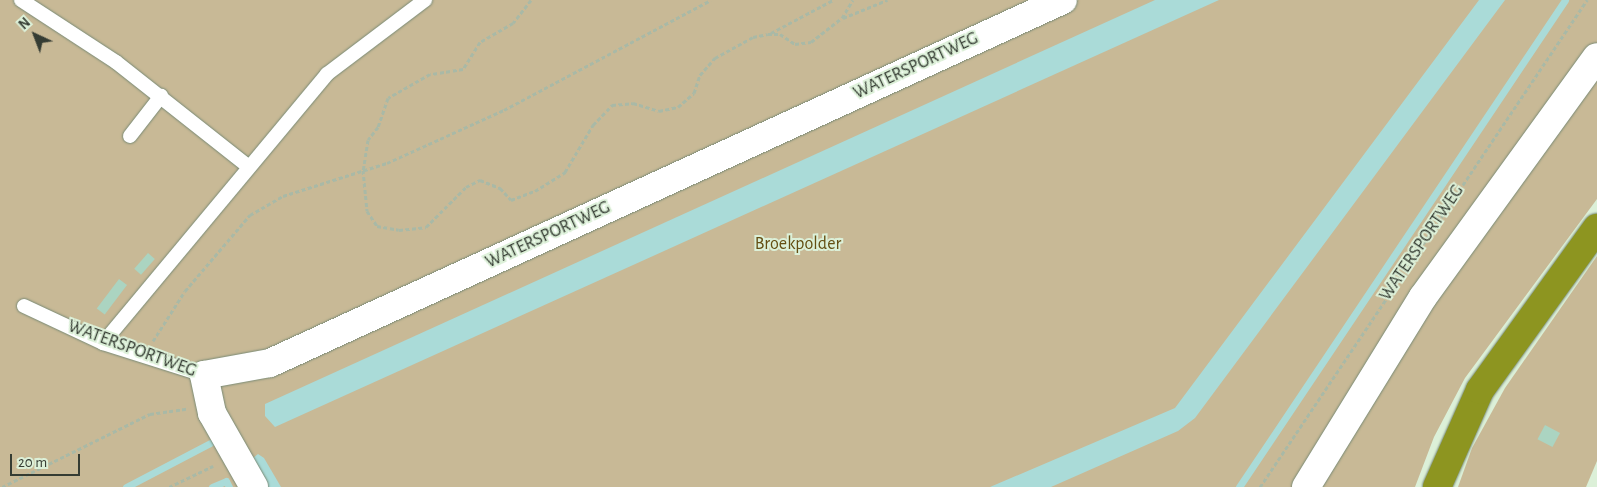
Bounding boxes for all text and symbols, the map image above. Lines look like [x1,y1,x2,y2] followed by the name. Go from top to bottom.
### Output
[10,10,60,60] north arrow
[16,16,33,32] text: N
[850,28,982,104] street label: WATERSPORTWEG
[1375,181,1469,305] street label: WATERSPORTWEG
[482,197,614,273] street label: WATERSPORTWEG
[755,233,841,255] park label: Broekpolder
[65,316,199,382] street label: WATERSPORTWEG
[12,444,82,476] scale bar
[18,455,47,470] text: 20 m

